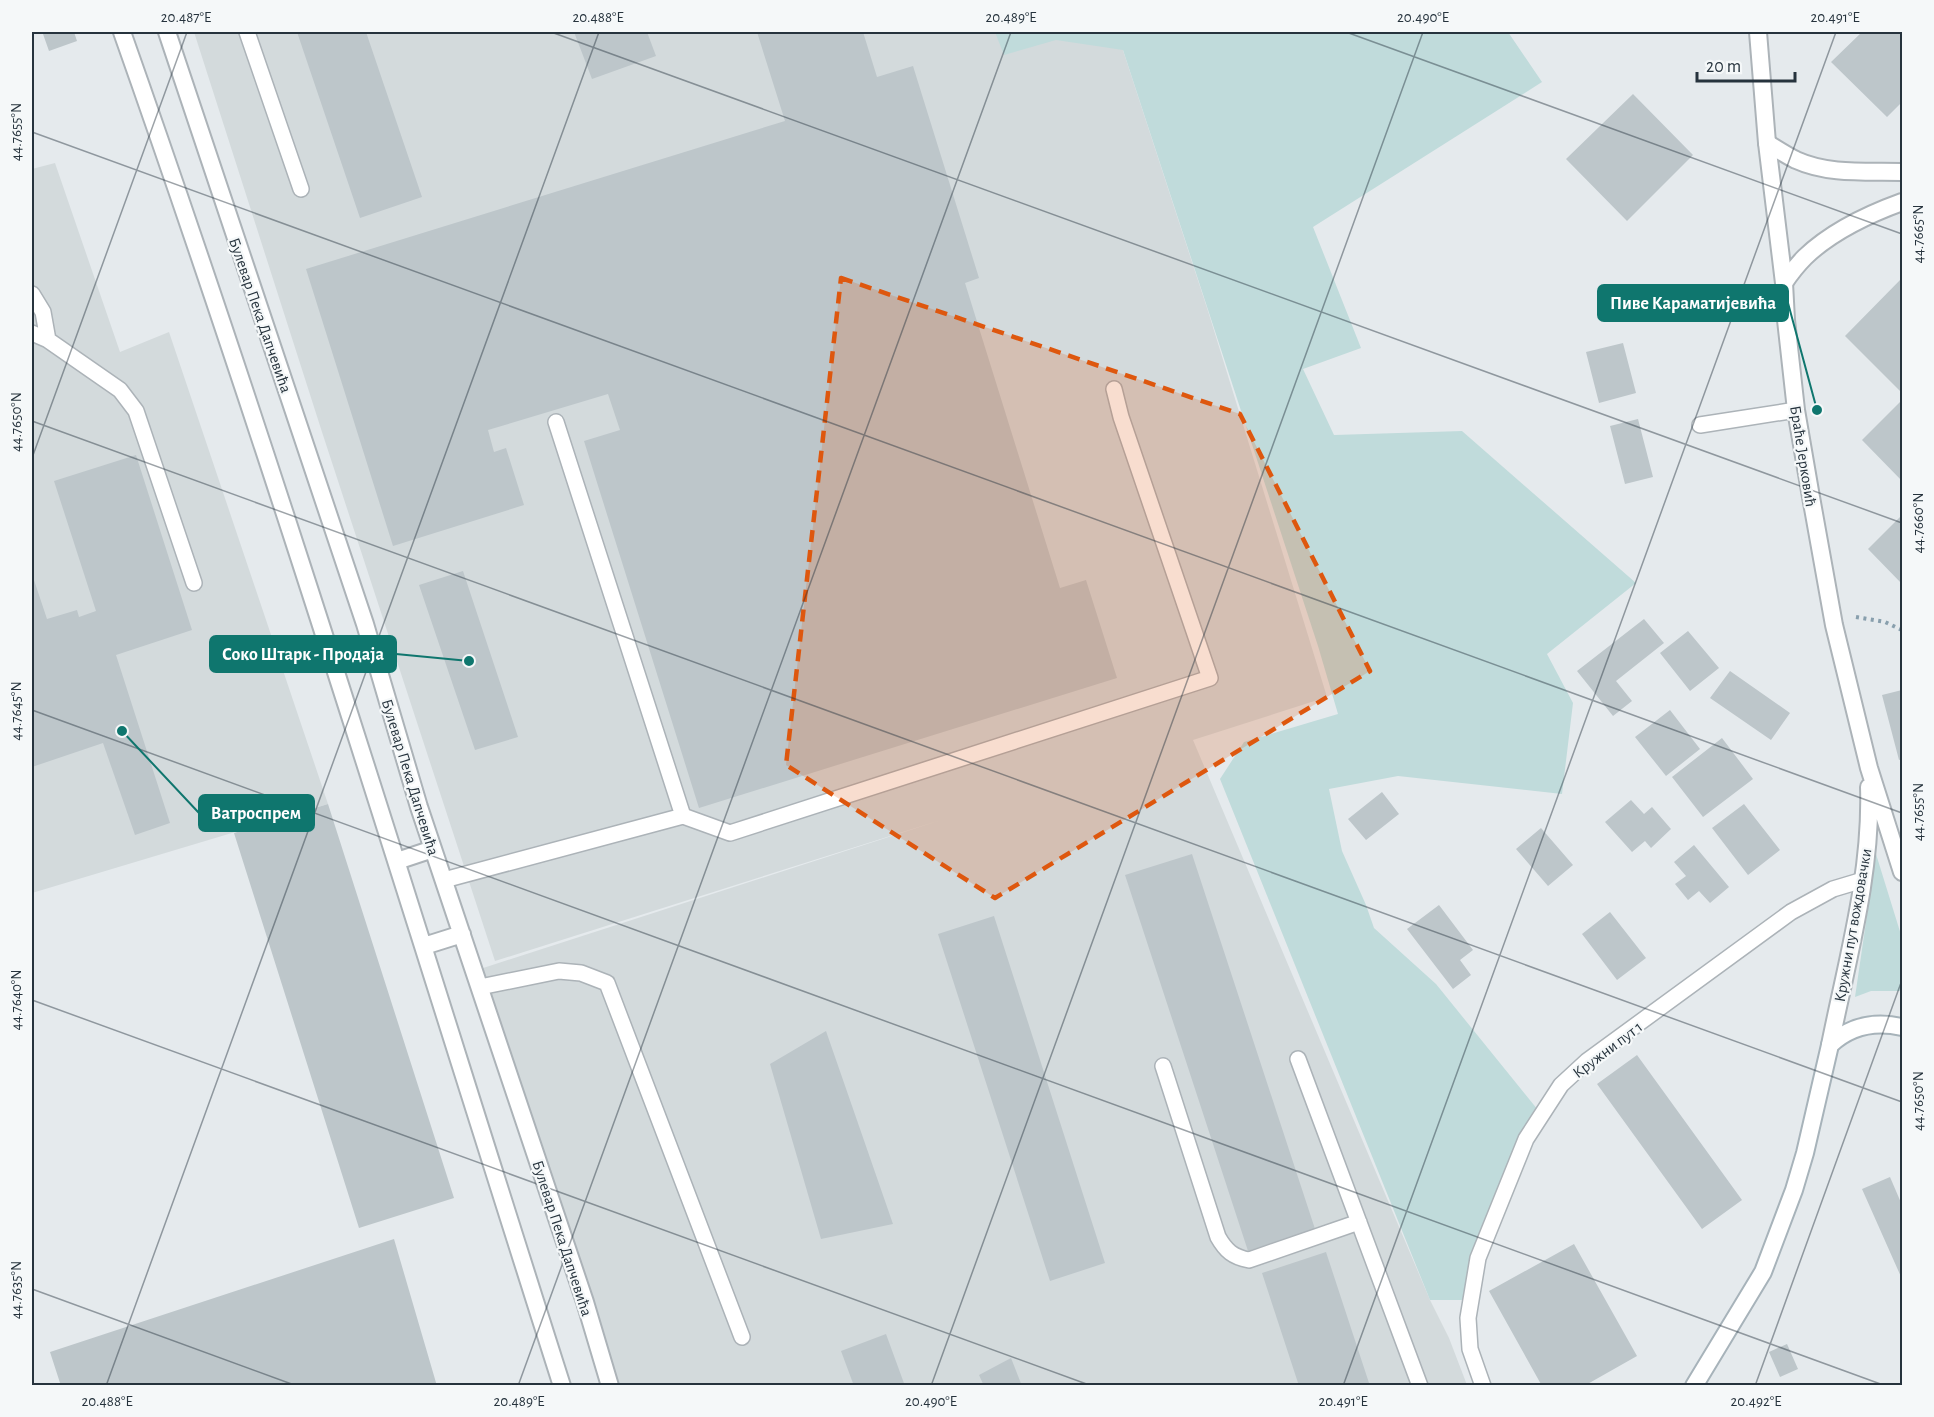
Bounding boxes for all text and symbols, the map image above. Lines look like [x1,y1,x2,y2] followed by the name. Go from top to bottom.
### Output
[161,10,211,25] text: 20.487°E
[572,10,624,25] text: 20.488°E
[985,10,1037,25] text: 20.489°E
[1397,10,1449,25] text: 20.490°E
[1810,10,1860,25] text: 20.491°E
[1697,45,1794,83] scale bar
[1706,58,1741,76] text: 20 m
[9,103,24,161] text: 44.7655°N
[1911,204,1926,264] text: 44.7665°N
[225,236,294,395] street label: Булевар Пека Дапчевића
[1598,285,1788,321] callout: Пиве Караматијевића
[1610,295,1776,313] text: Пиве Караматијевића
[9,392,24,452] text: 44.7650°N
[1787,404,1819,508] street label: Браће Јерковић
[1911,493,1926,553] text: 44.7660°N
[210,636,396,672] callout: Соко Штарк - Продаја
[222,646,385,664] text: Соко Штарк - Продаја
[9,681,24,741] text: 44.7645°N
[378,697,441,858] street label: Булевар Пека Дапчевића
[1911,783,1926,841] text: 44.7655°N
[199,795,314,831] callout: Ватроспрем
[211,805,301,823] text: Ватроспрем
[1832,847,1875,1003] street label: Кружни пут вождовачки
[9,970,24,1030] text: 44.7640°N
[1570,1019,1646,1082] street label: Кружни пут 1
[1911,1071,1926,1131] text: 44.7650°N
[528,1159,595,1318] street label: Булевар Пека Дапчевића
[9,1261,24,1319] text: 44.7635°N
[81,1394,133,1409] text: 20.488°E
[493,1394,545,1409] text: 20.489°E
[905,1394,957,1409] text: 20.490°E
[1318,1394,1368,1409] text: 20.491°E
[1731,1394,1781,1409] text: 20.492°E

